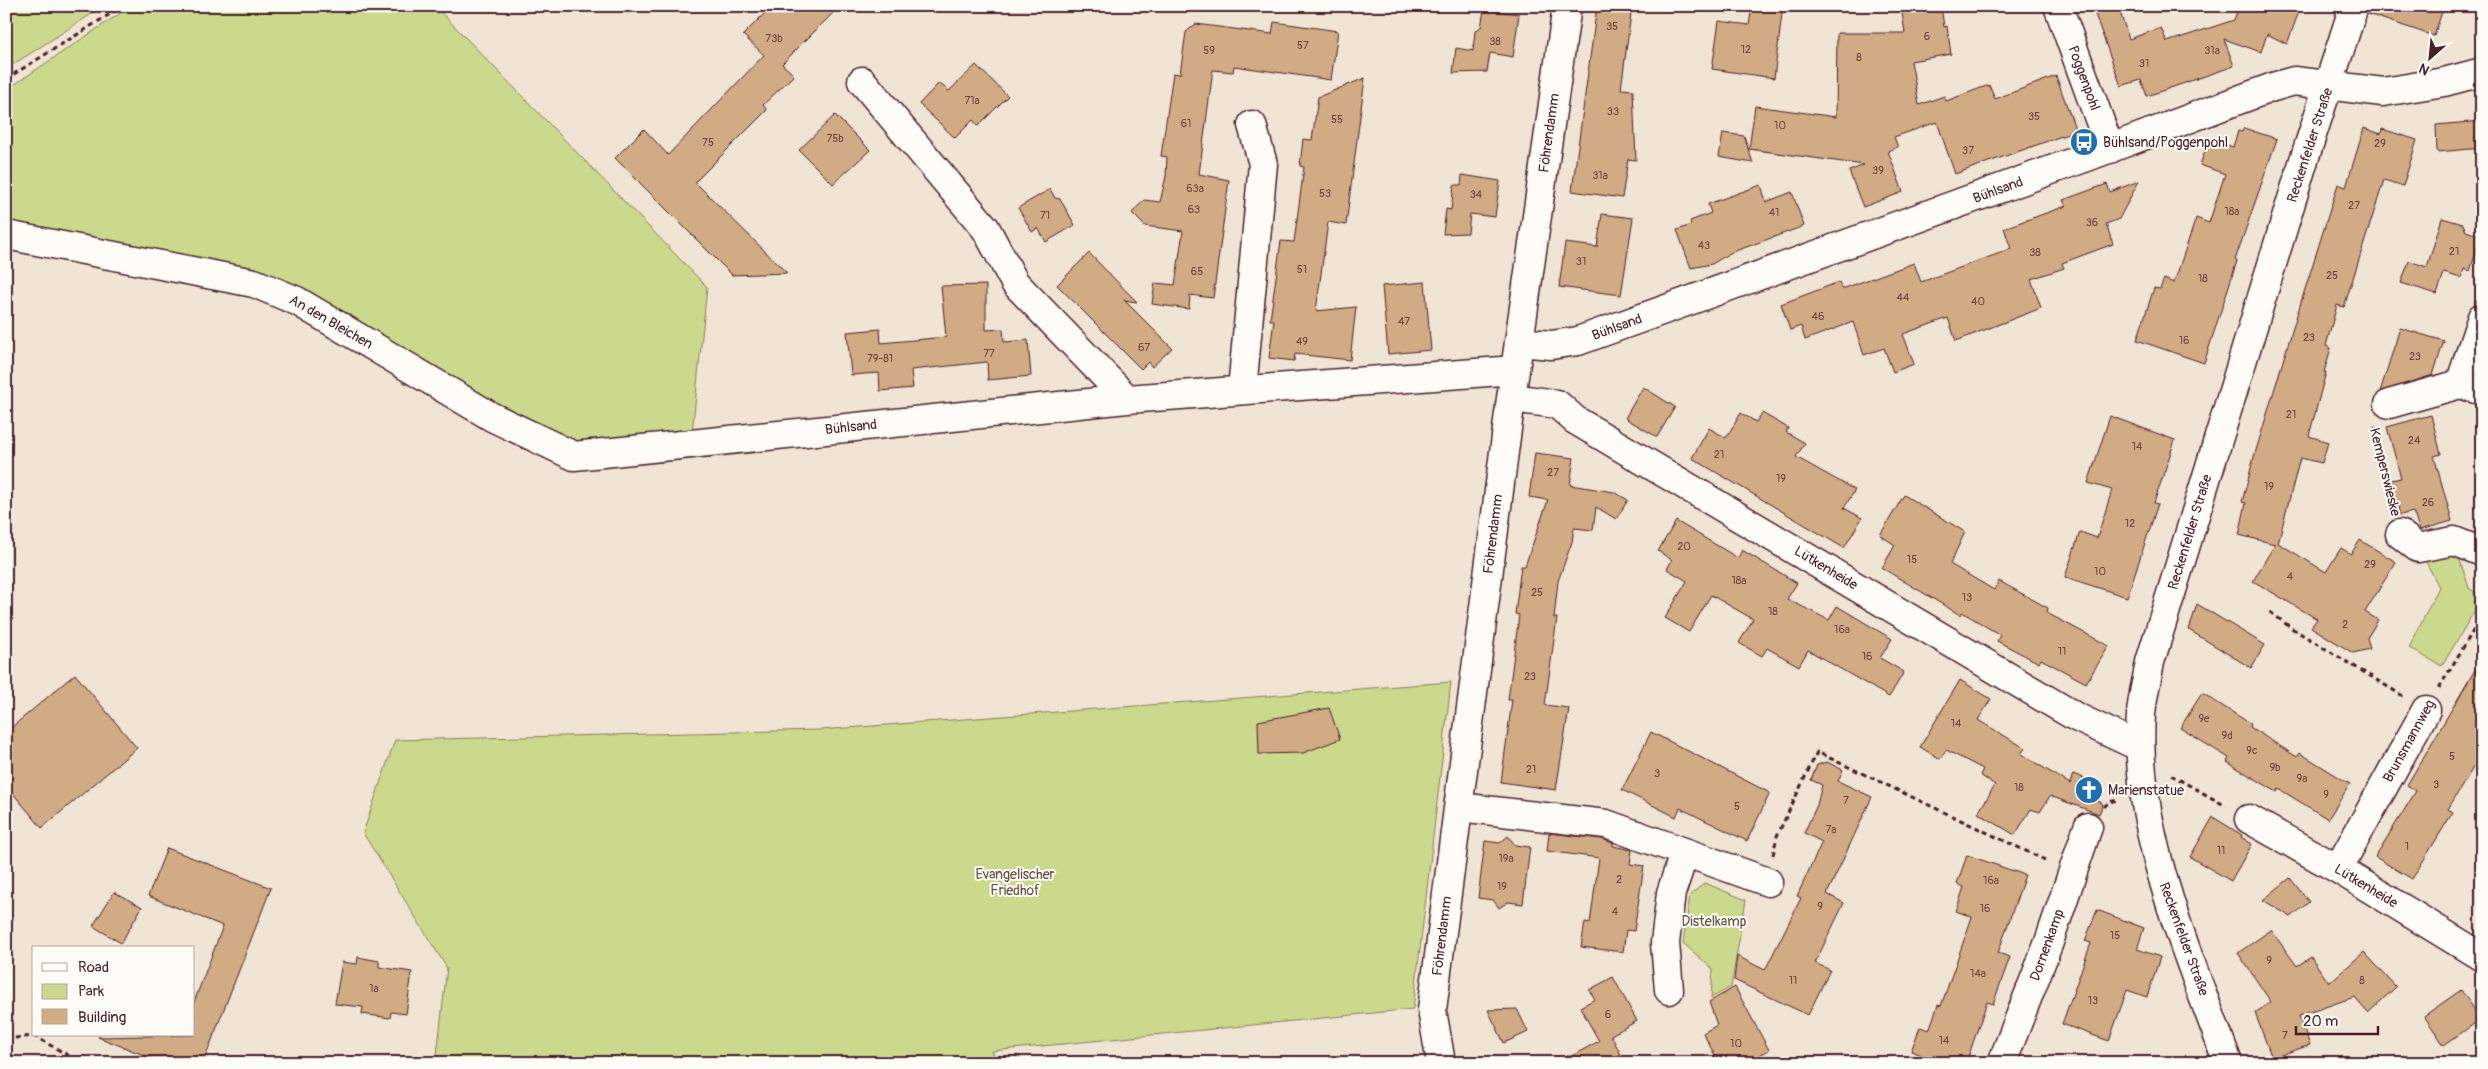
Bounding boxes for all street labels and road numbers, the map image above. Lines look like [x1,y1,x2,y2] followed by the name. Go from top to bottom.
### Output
[2064,43,2104,113] street label: Poggenpohl
[2283,86,2337,204] street label: Reckenfelder Straße
[1535,92,1563,174] street label: Föhrendamm
[1971,173,2026,207] street label: Bühlsand
[286,291,376,353] street label: An den Bleichen
[1590,310,1645,344] street label: Bühlsand
[824,416,878,438] street label: Bühlsand
[2366,426,2404,518] street label: Kemperswieske
[2164,472,2216,592] street label: Reckenfelder Straße
[1480,493,1506,575] street label: Föhrendamm
[1791,542,1861,594] street label: Lütkenheide
[2379,697,2439,785] street label: Brunsmannweg
[2331,860,2401,912] street label: Lütkenheide
[2156,880,2212,998] street label: Reckenfelder Straße
[1429,895,1455,977] street label: Föhrendamm
[2026,906,2068,983] street label: Dornenkamp

